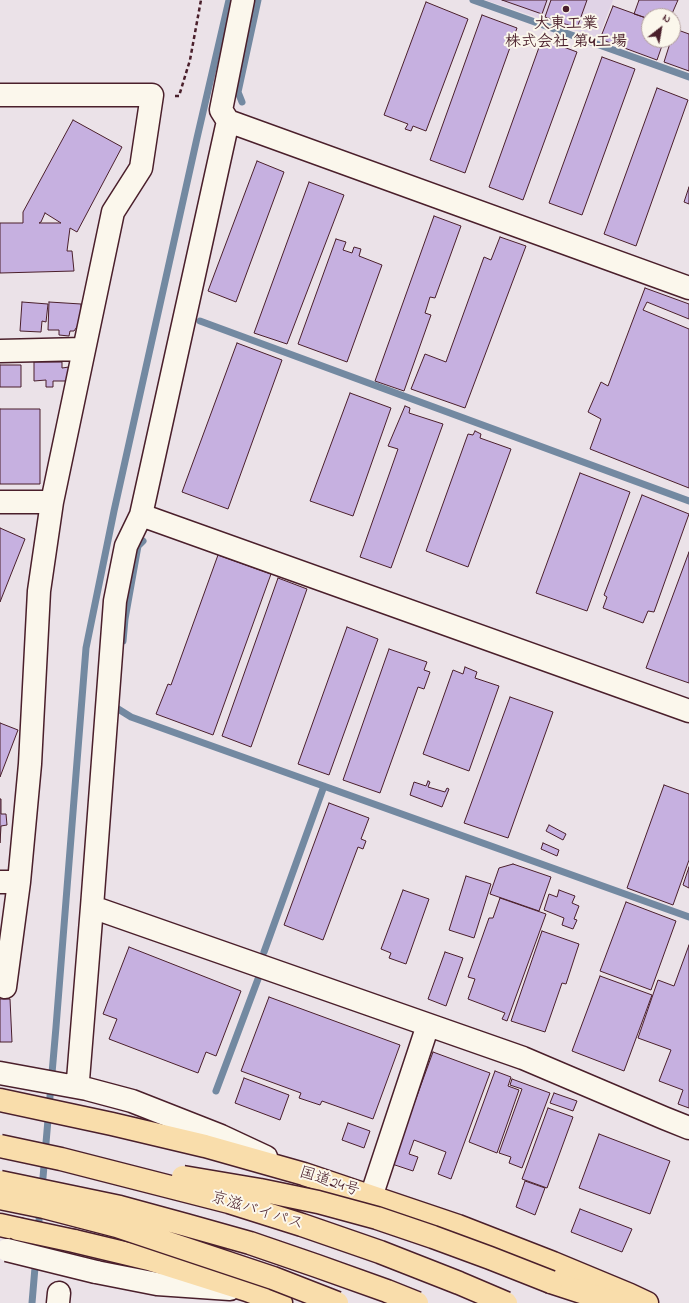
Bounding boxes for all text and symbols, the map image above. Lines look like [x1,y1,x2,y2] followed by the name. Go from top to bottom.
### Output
[561,4,571,14] marker: 大東工業 株式会社 第4工場
[641,8,681,48] north arrow
[659,10,674,27] text: N
[505,15,627,53] place label: 大東工業 株式会社 第4工場
[296,1164,362,1202] street label: 国道24号
[208,1189,306,1235] street label: 京滋バイパス

